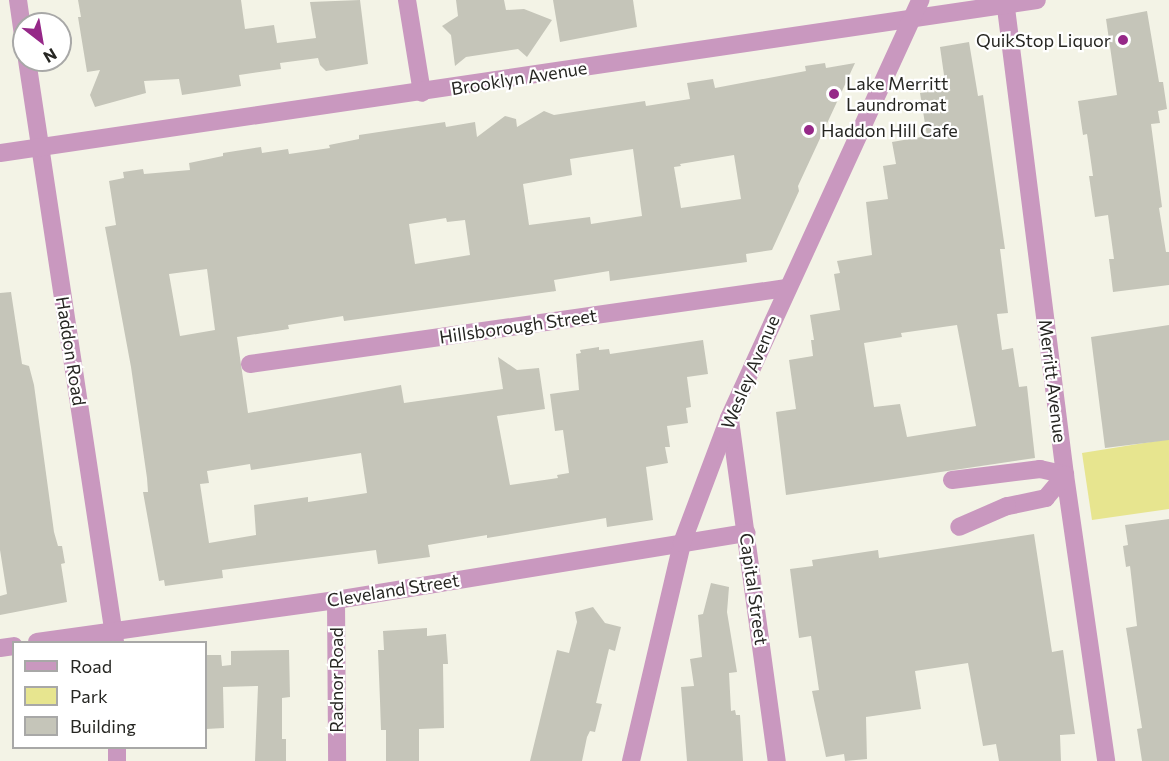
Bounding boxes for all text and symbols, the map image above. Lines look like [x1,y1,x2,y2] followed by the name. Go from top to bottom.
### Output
[12,12,72,72] north arrow
[976,29,1111,51] place label: QuikStop Liquor
[1116,33,1130,47] marker: QuikStop Liquor
[40,45,61,67] text: N
[449,57,589,99] street label: Brooklyn Avenue
[846,73,948,116] place label: Lake Merritt Laundromat
[827,87,841,101] marker: Lake Merritt Laundromat
[821,119,958,141] place label: Haddon Hill Cafe
[802,123,816,137] marker: Haddon Hill Cafe
[52,295,90,407] street label: Haddon Road
[438,304,598,348] street label: Hillsborough Street
[716,312,784,432] street label: Wesley Avenue
[1035,318,1071,444] street label: Merritt Avenue
[735,532,773,646] street label: Capital Street
[325,569,461,611] street label: Cleveland Street
[325,627,347,733] street label: Radnor Road
[12,641,207,749] legend
[70,655,112,677] text: Road
[70,685,108,707] text: Park
[70,715,136,737] text: Building

